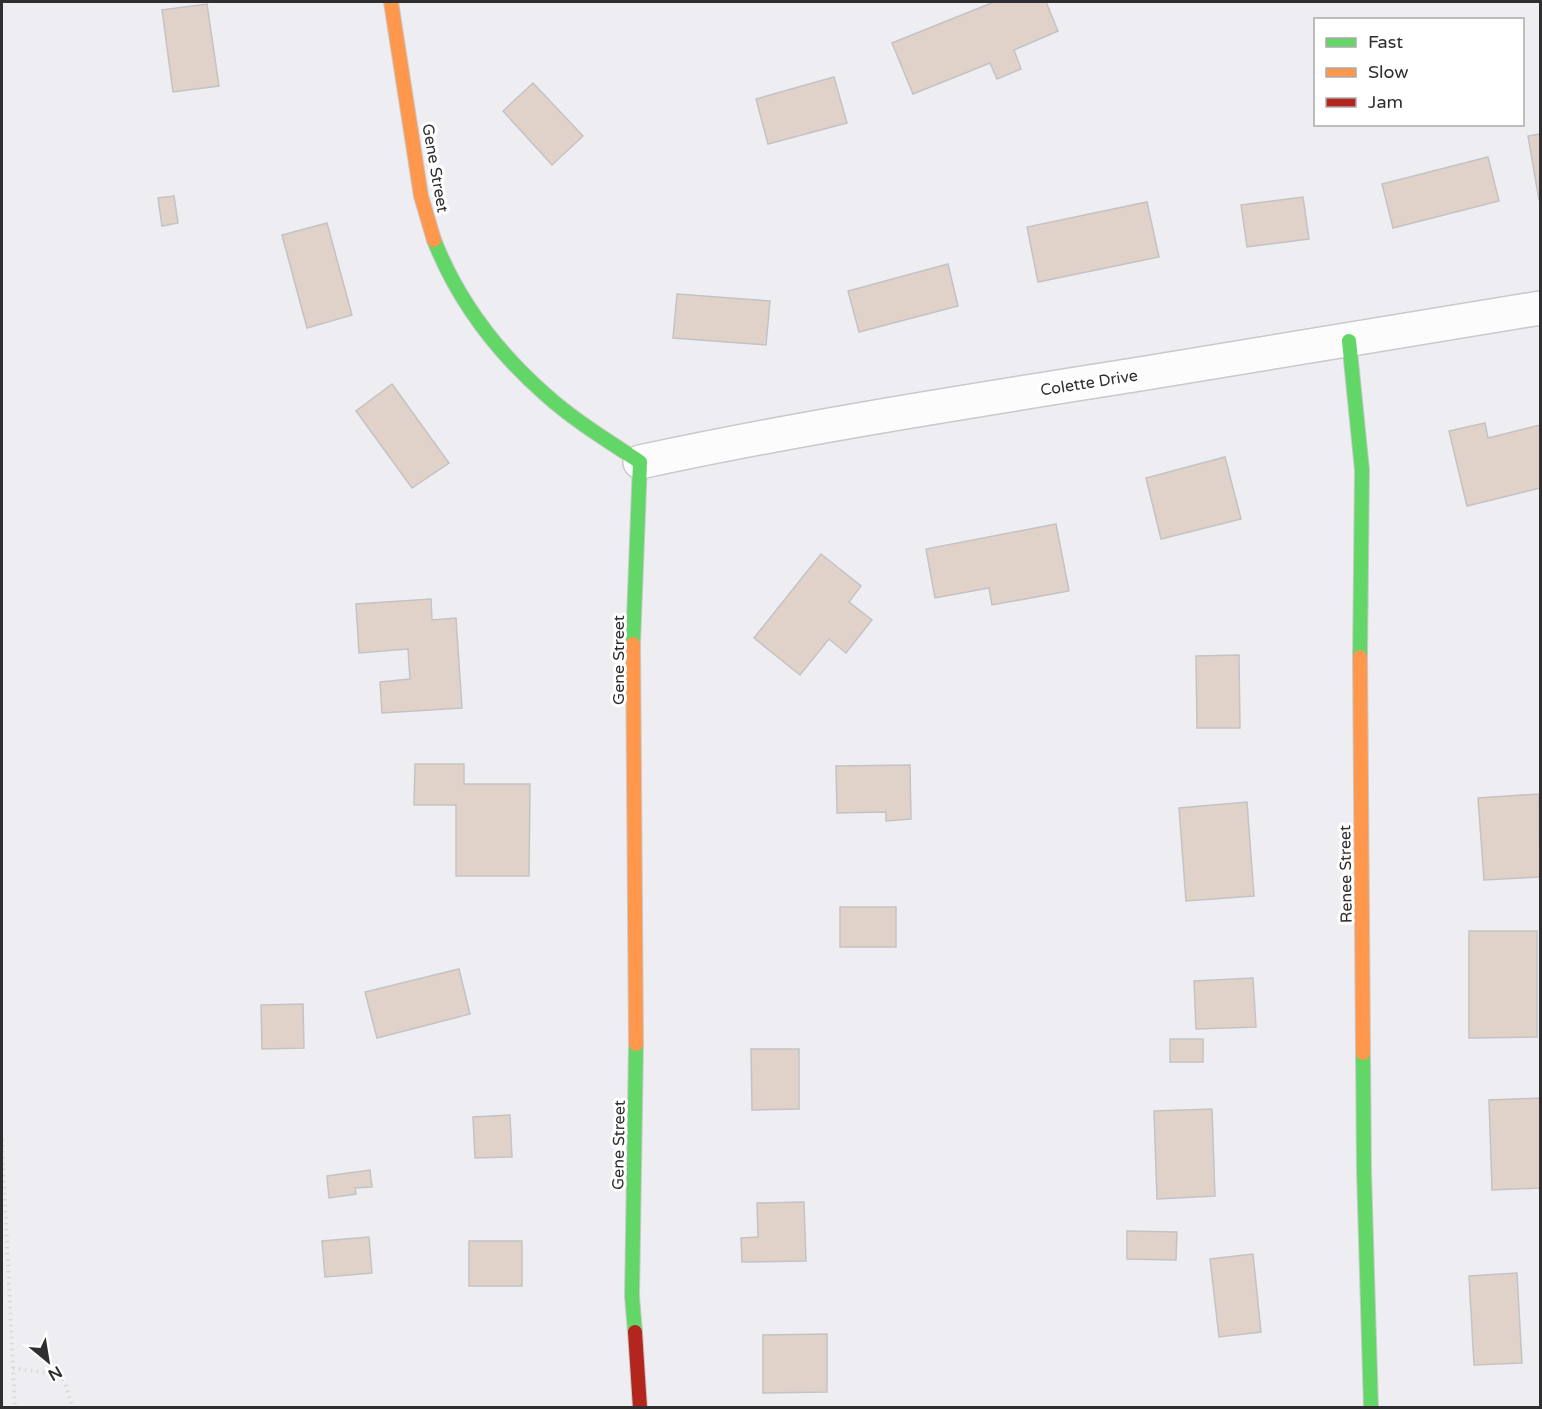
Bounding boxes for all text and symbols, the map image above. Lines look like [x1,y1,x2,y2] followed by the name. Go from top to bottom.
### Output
[1314,18,1524,126] legend
[1368,31,1403,53] text: Fast
[1368,61,1409,83] text: Slow
[1368,91,1403,113] text: Jam
[417,122,453,214] street label: Gene Street
[1039,365,1139,401] street label: Colette Drive
[609,615,629,705] street label: Gene Street
[1335,825,1357,923] street label: Renee Street
[608,1100,630,1190] street label: Gene Street
[18,1331,78,1391] north arrow
[44,1361,66,1385] text: N

